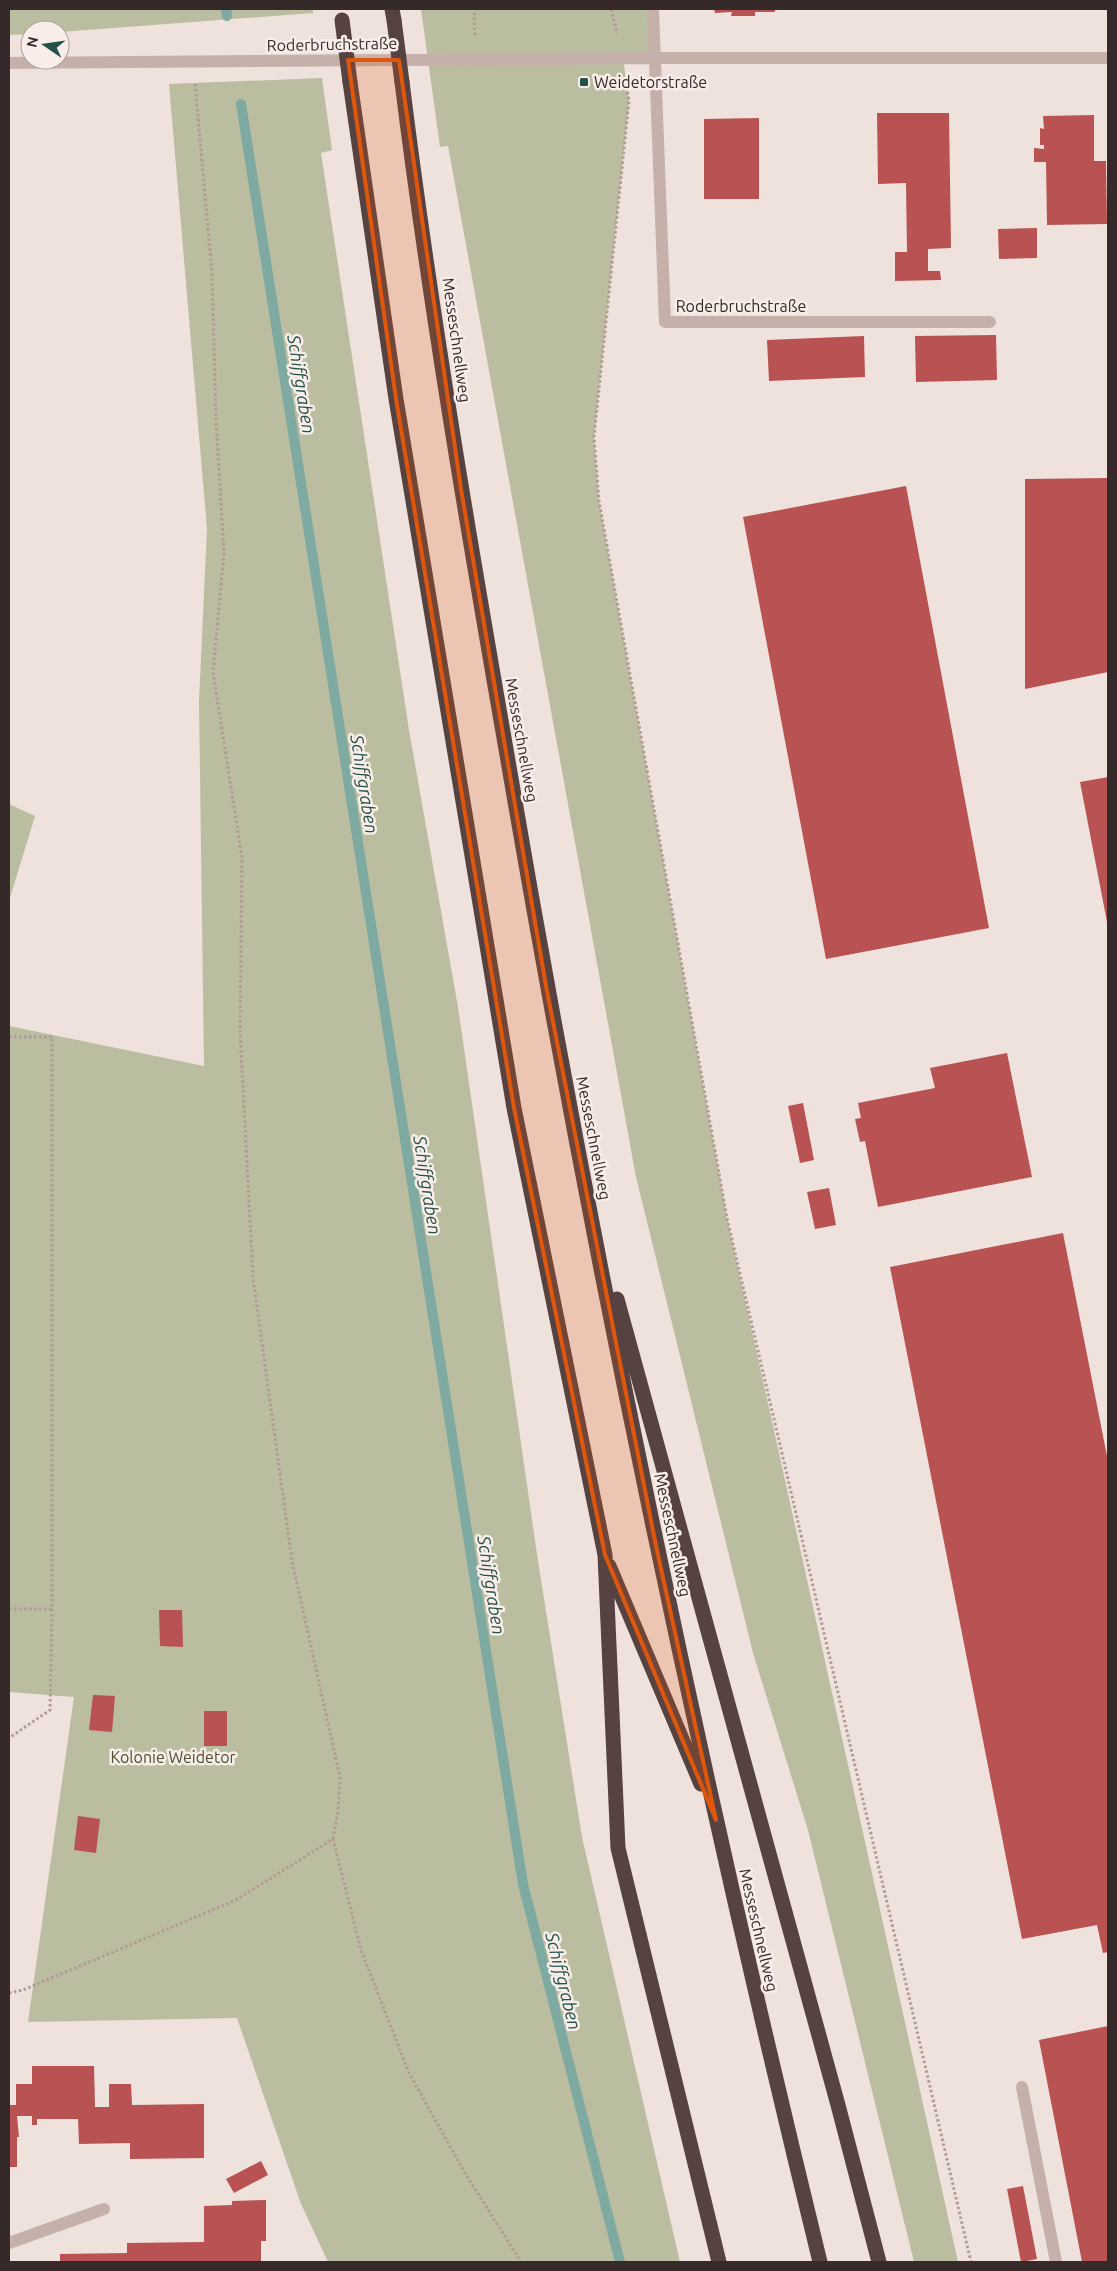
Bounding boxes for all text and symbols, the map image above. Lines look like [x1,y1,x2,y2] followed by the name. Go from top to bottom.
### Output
[20,20,70,70] north arrow
[267,34,397,54] street label: Roderbruchstraße
[23,35,41,49] text: N
[594,73,707,91] place label: Weidetorstraße
[578,76,590,88] marker: Weidetorstraße
[439,276,475,404] street label: Messeschnellweg
[676,297,806,315] street label: Roderbruchstraße
[283,332,320,435] water label: Schiffgraben
[502,677,542,803] street label: Messeschnellweg
[346,732,383,835] water label: Schiffgraben
[573,1075,615,1201] street label: Messeschnellweg
[409,1133,446,1236] water label: Schiffgraben
[651,1472,695,1598] street label: Messeschnellweg
[473,1533,510,1636] water label: Schiffgraben
[110,1748,236,1766] park label: Kolonie Weidetor
[736,1867,782,1993] street label: Messeschnellweg
[541,1929,586,2032] water label: Schiffgraben

